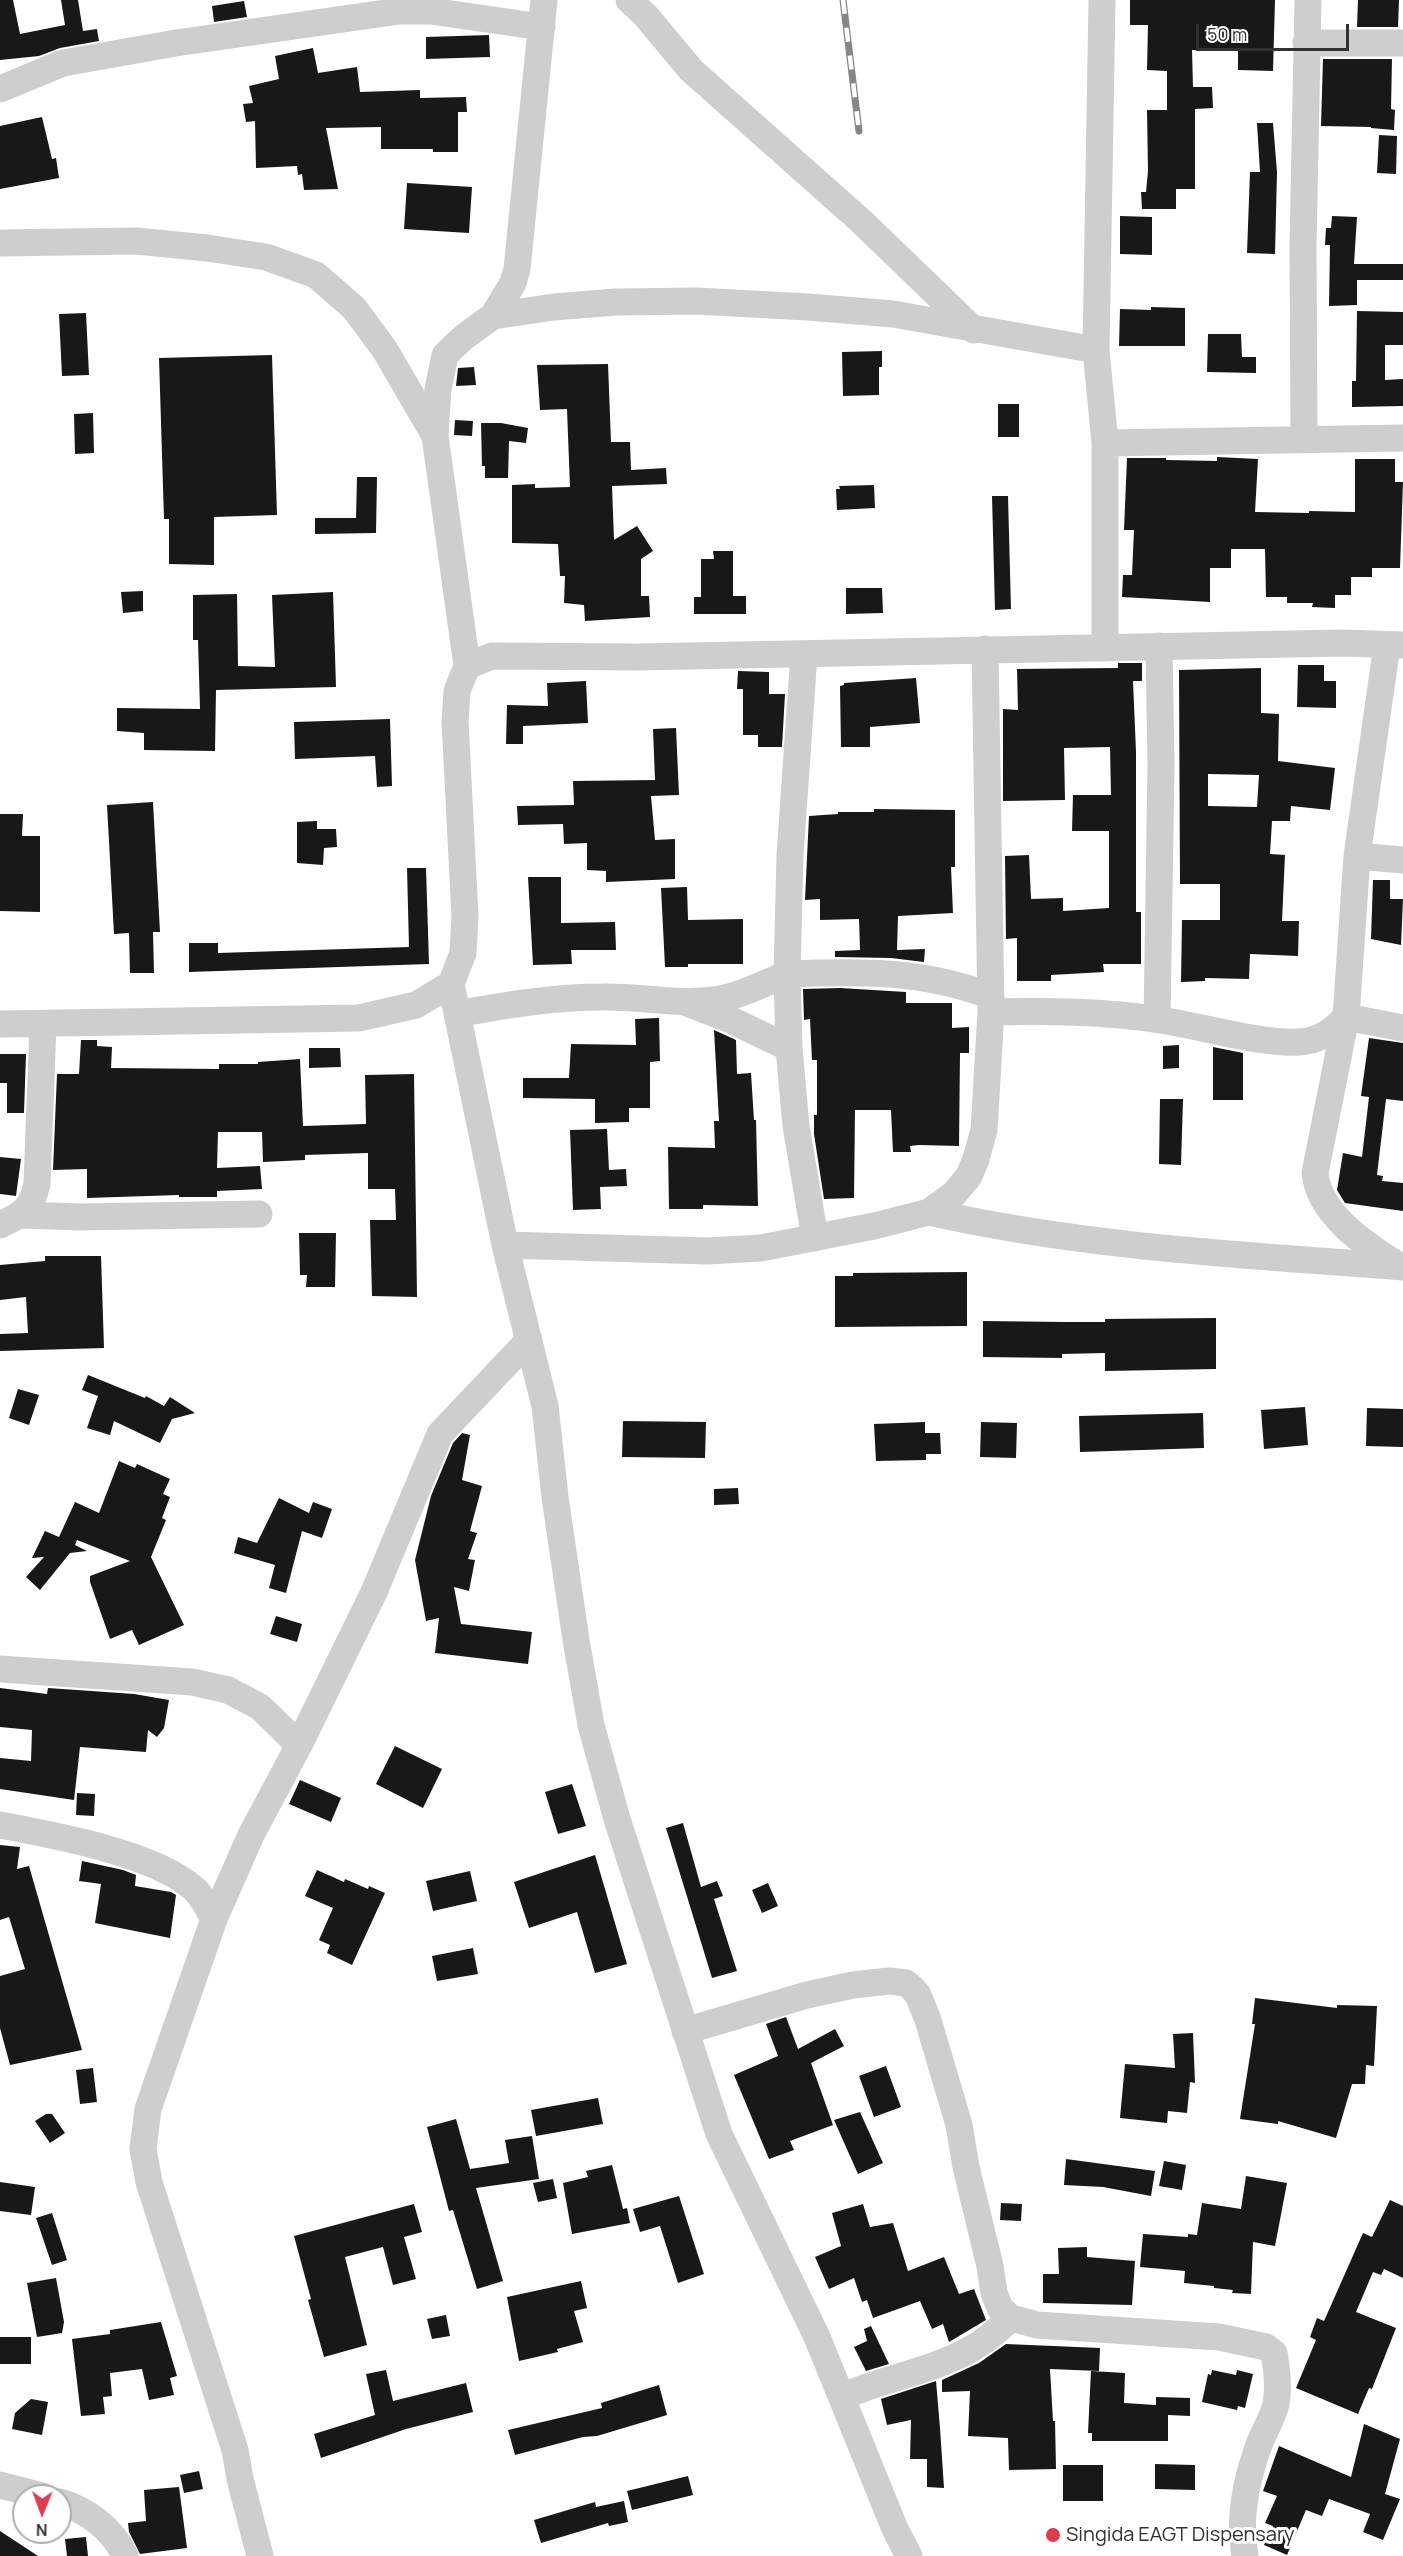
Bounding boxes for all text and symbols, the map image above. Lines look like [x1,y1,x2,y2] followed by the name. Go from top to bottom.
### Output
[1199,12,1352,50] scale bar
[1207,22,1247,46] text: 50 m
[12,2484,72,2544] north arrow
[36,2519,48,2541] text: N
[1066,2523,1295,2547] place label: Singida EAGT Dispensary
[1044,2526,1062,2544] marker: Singida EAGT Dispensary

